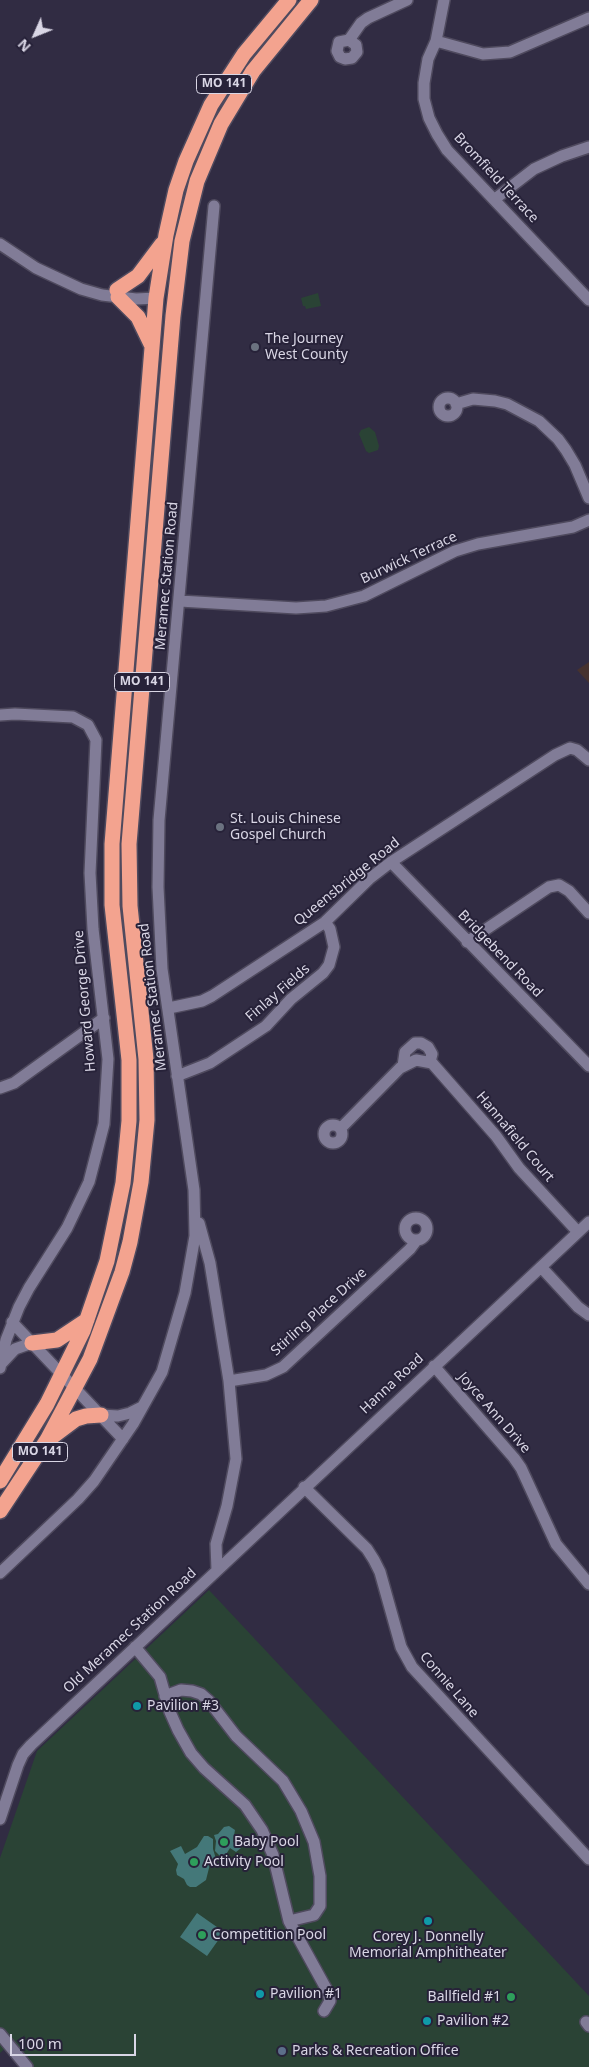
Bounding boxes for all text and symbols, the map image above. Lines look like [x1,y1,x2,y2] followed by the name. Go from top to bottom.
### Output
[10,10,60,60] north arrow
[13,35,35,56] text: N
[196,74,252,94] road number: MO 141
[450,130,542,226] street label: Bromfield Terrace
[265,331,348,364] place label: The Journey West County
[249,341,261,353] marker: The Journey West County
[152,501,182,651] street label: Meramec Station Road
[358,528,460,588] street label: Burwick Terrace
[114,672,170,692] road number: MO 141
[230,811,341,844] place label: St. Louis Chinese Gospel Church
[214,821,226,833] marker: St. Louis Chinese Gospel Church
[291,834,403,930] street label: Queensbridge Road
[454,907,546,1001] street label: Bridgebend Road
[136,922,170,1072] street label: Meramec Station Road
[70,929,100,1073] street label: Howard George Drive
[242,961,314,1025] street label: Finlay Fields
[472,1089,558,1185] street label: Hannafield Court
[268,1265,370,1359] street label: Stirling Place Drive
[357,1350,427,1418] street label: Hanna Road
[454,1369,534,1457] street label: Joyce Ann Drive
[12,1442,68,1461] road number: MO 141
[60,1565,200,1697] street label: Old Meramec Station Road
[416,1649,482,1721] street label: Connie Lane
[147,1698,219,1714] place label: Pavilion #3
[131,1700,143,1712] marker: Pavilion #3
[234,1834,299,1850] place label: Baby Pool
[218,1836,230,1848] marker: Baby Pool
[204,1854,284,1870] place label: Activity Pool
[188,1856,200,1868] marker: Activity Pool
[422,1915,434,1927] marker: Corey J. Donnelly Memorial Amphitheater
[212,1927,326,1943] place label: Competition Pool
[196,1929,208,1941] marker: Competition Pool
[349,1929,507,1961] place label: Corey J. Donnelly Memorial Amphitheater
[270,1986,342,2002] place label: Pavilion #1
[254,1988,266,2000] marker: Pavilion #1
[428,1989,501,2005] place label: Ballfield #1
[505,1991,517,2003] marker: Ballfield #1
[437,2013,509,2029] place label: Pavilion #2
[421,2015,433,2027] marker: Pavilion #2
[12,2024,139,2056] scale bar
[18,2033,62,2053] text: 100 m
[292,2043,459,2059] place label: Parks & Recreation Office
[276,2045,288,2057] marker: Parks & Recreation Office

